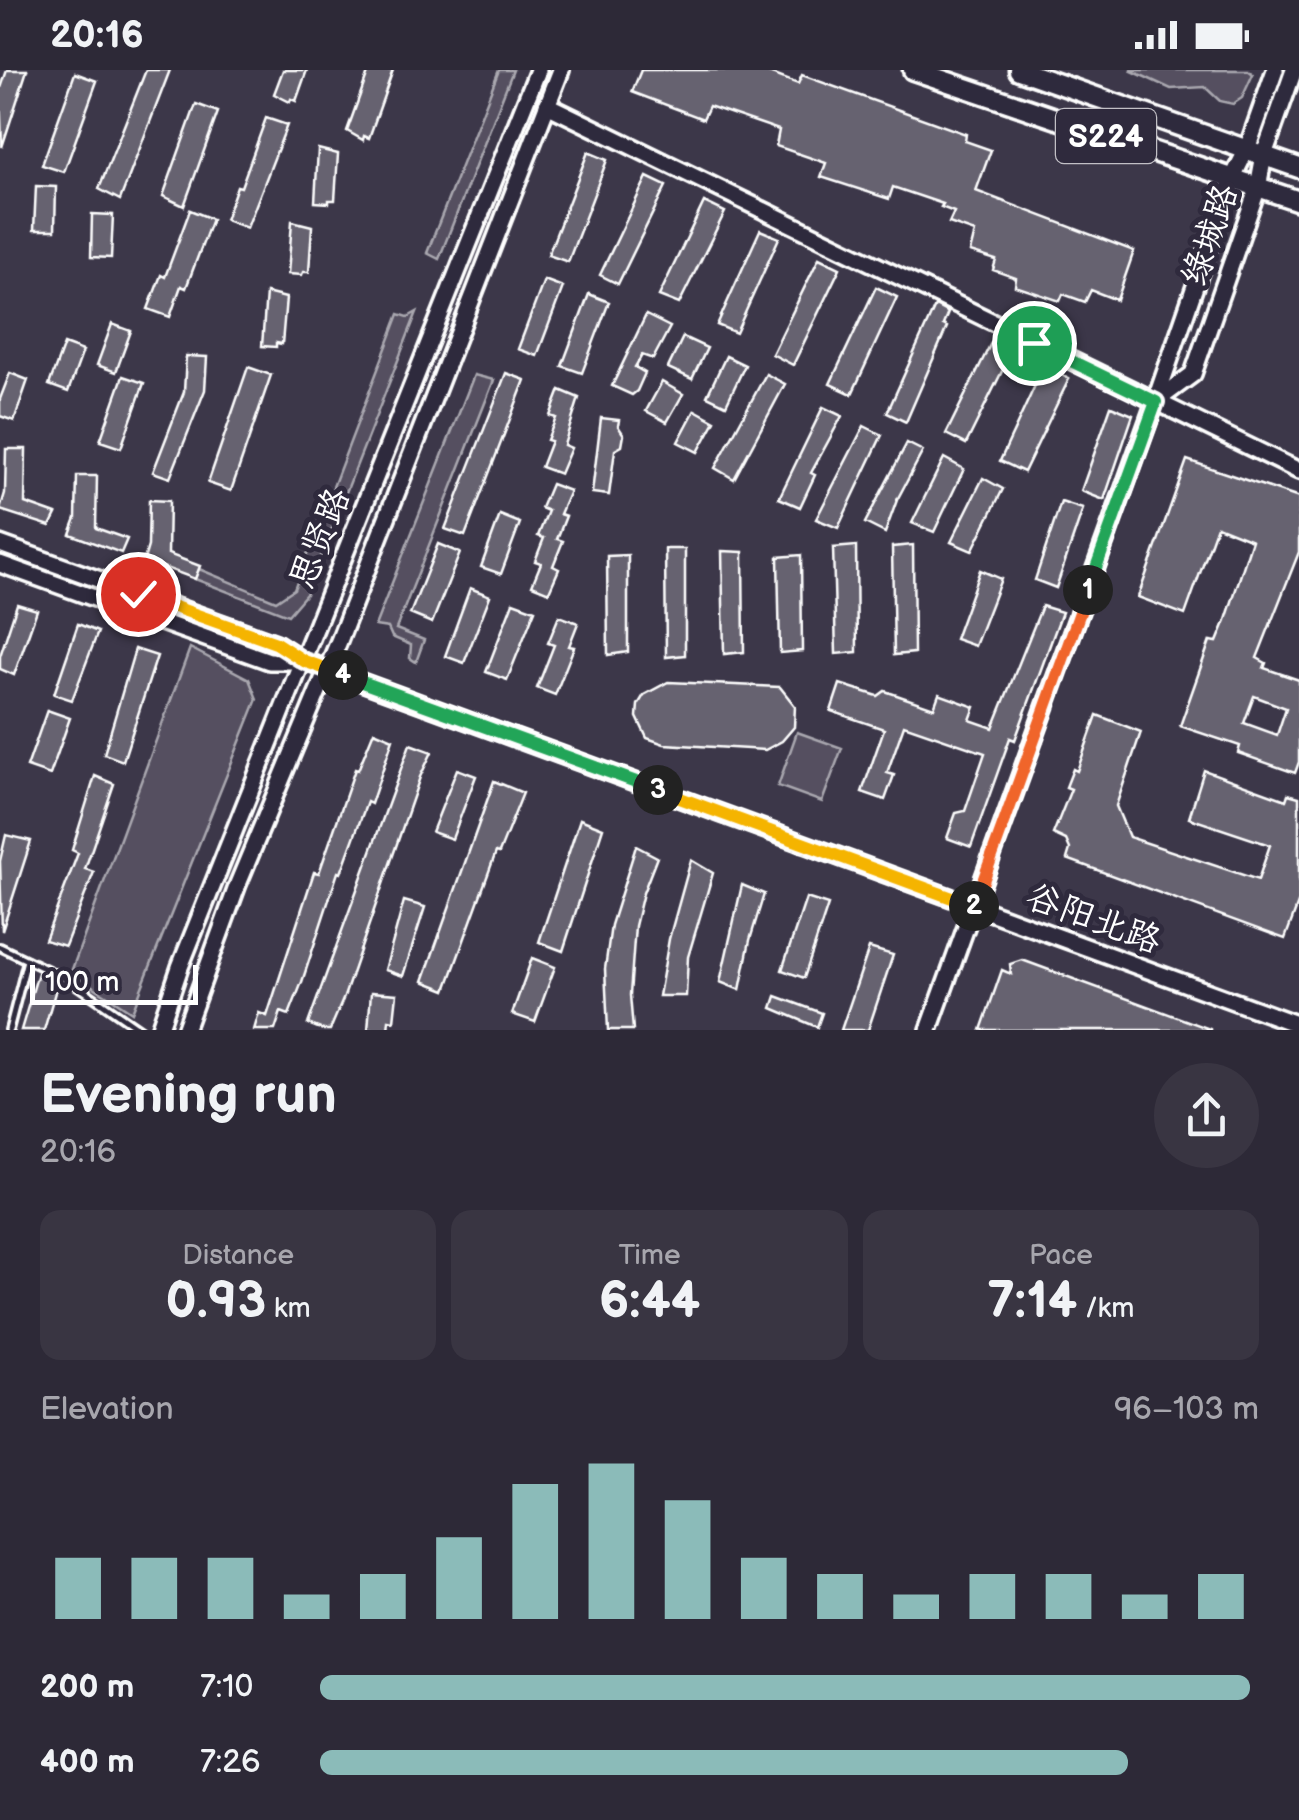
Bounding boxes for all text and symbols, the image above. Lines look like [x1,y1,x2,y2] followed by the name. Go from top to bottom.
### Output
[50,13,144,58] text: 20:16
[1056,109,1156,163] road number: S224
[1173,179,1248,292] street label: 绿城路
[992,301,1077,386] pin
[1007,316,1062,371] icon: arrive
[281,482,360,595] street label: 思贤路
[96,552,181,637] pin
[1063,565,1113,615] pin: 1
[111,567,166,622] icon: check
[1082,573,1094,606] text: 1
[318,650,368,700] pin: 4
[335,658,351,691] text: 4
[633,765,683,815] pin: 3
[650,773,666,806] text: 3
[1020,875,1167,964] street label: 谷阳北路
[949,881,999,931] pin: 2
[966,889,982,922] text: 2
[30,960,198,1004] scale bar
[45,966,119,999] text: 100 m
[40,1062,337,1129] text: Evening run
[1154,1063,1259,1168] button: share
[40,1133,116,1172] text: 20:16
[182,1239,294,1272] text: Distance
[618,1239,681,1272] text: Time
[1029,1239,1093,1272] text: Pace
[166,1272,266,1332] text: 0.93
[599,1272,700,1332] text: 6:44
[987,1272,1077,1332] text: 7:14
[266,1292,311,1325] text: km
[1077,1292,1134,1325] text: /km
[40,1390,173,1429] text: Elevation
[1114,1390,1259,1429] text: 96–103 m
[40,1668,134,1707] text: 200 m
[200,1668,253,1707] text: 7:10
[40,1743,135,1782] text: 400 m
[200,1743,261,1782] text: 7:26

